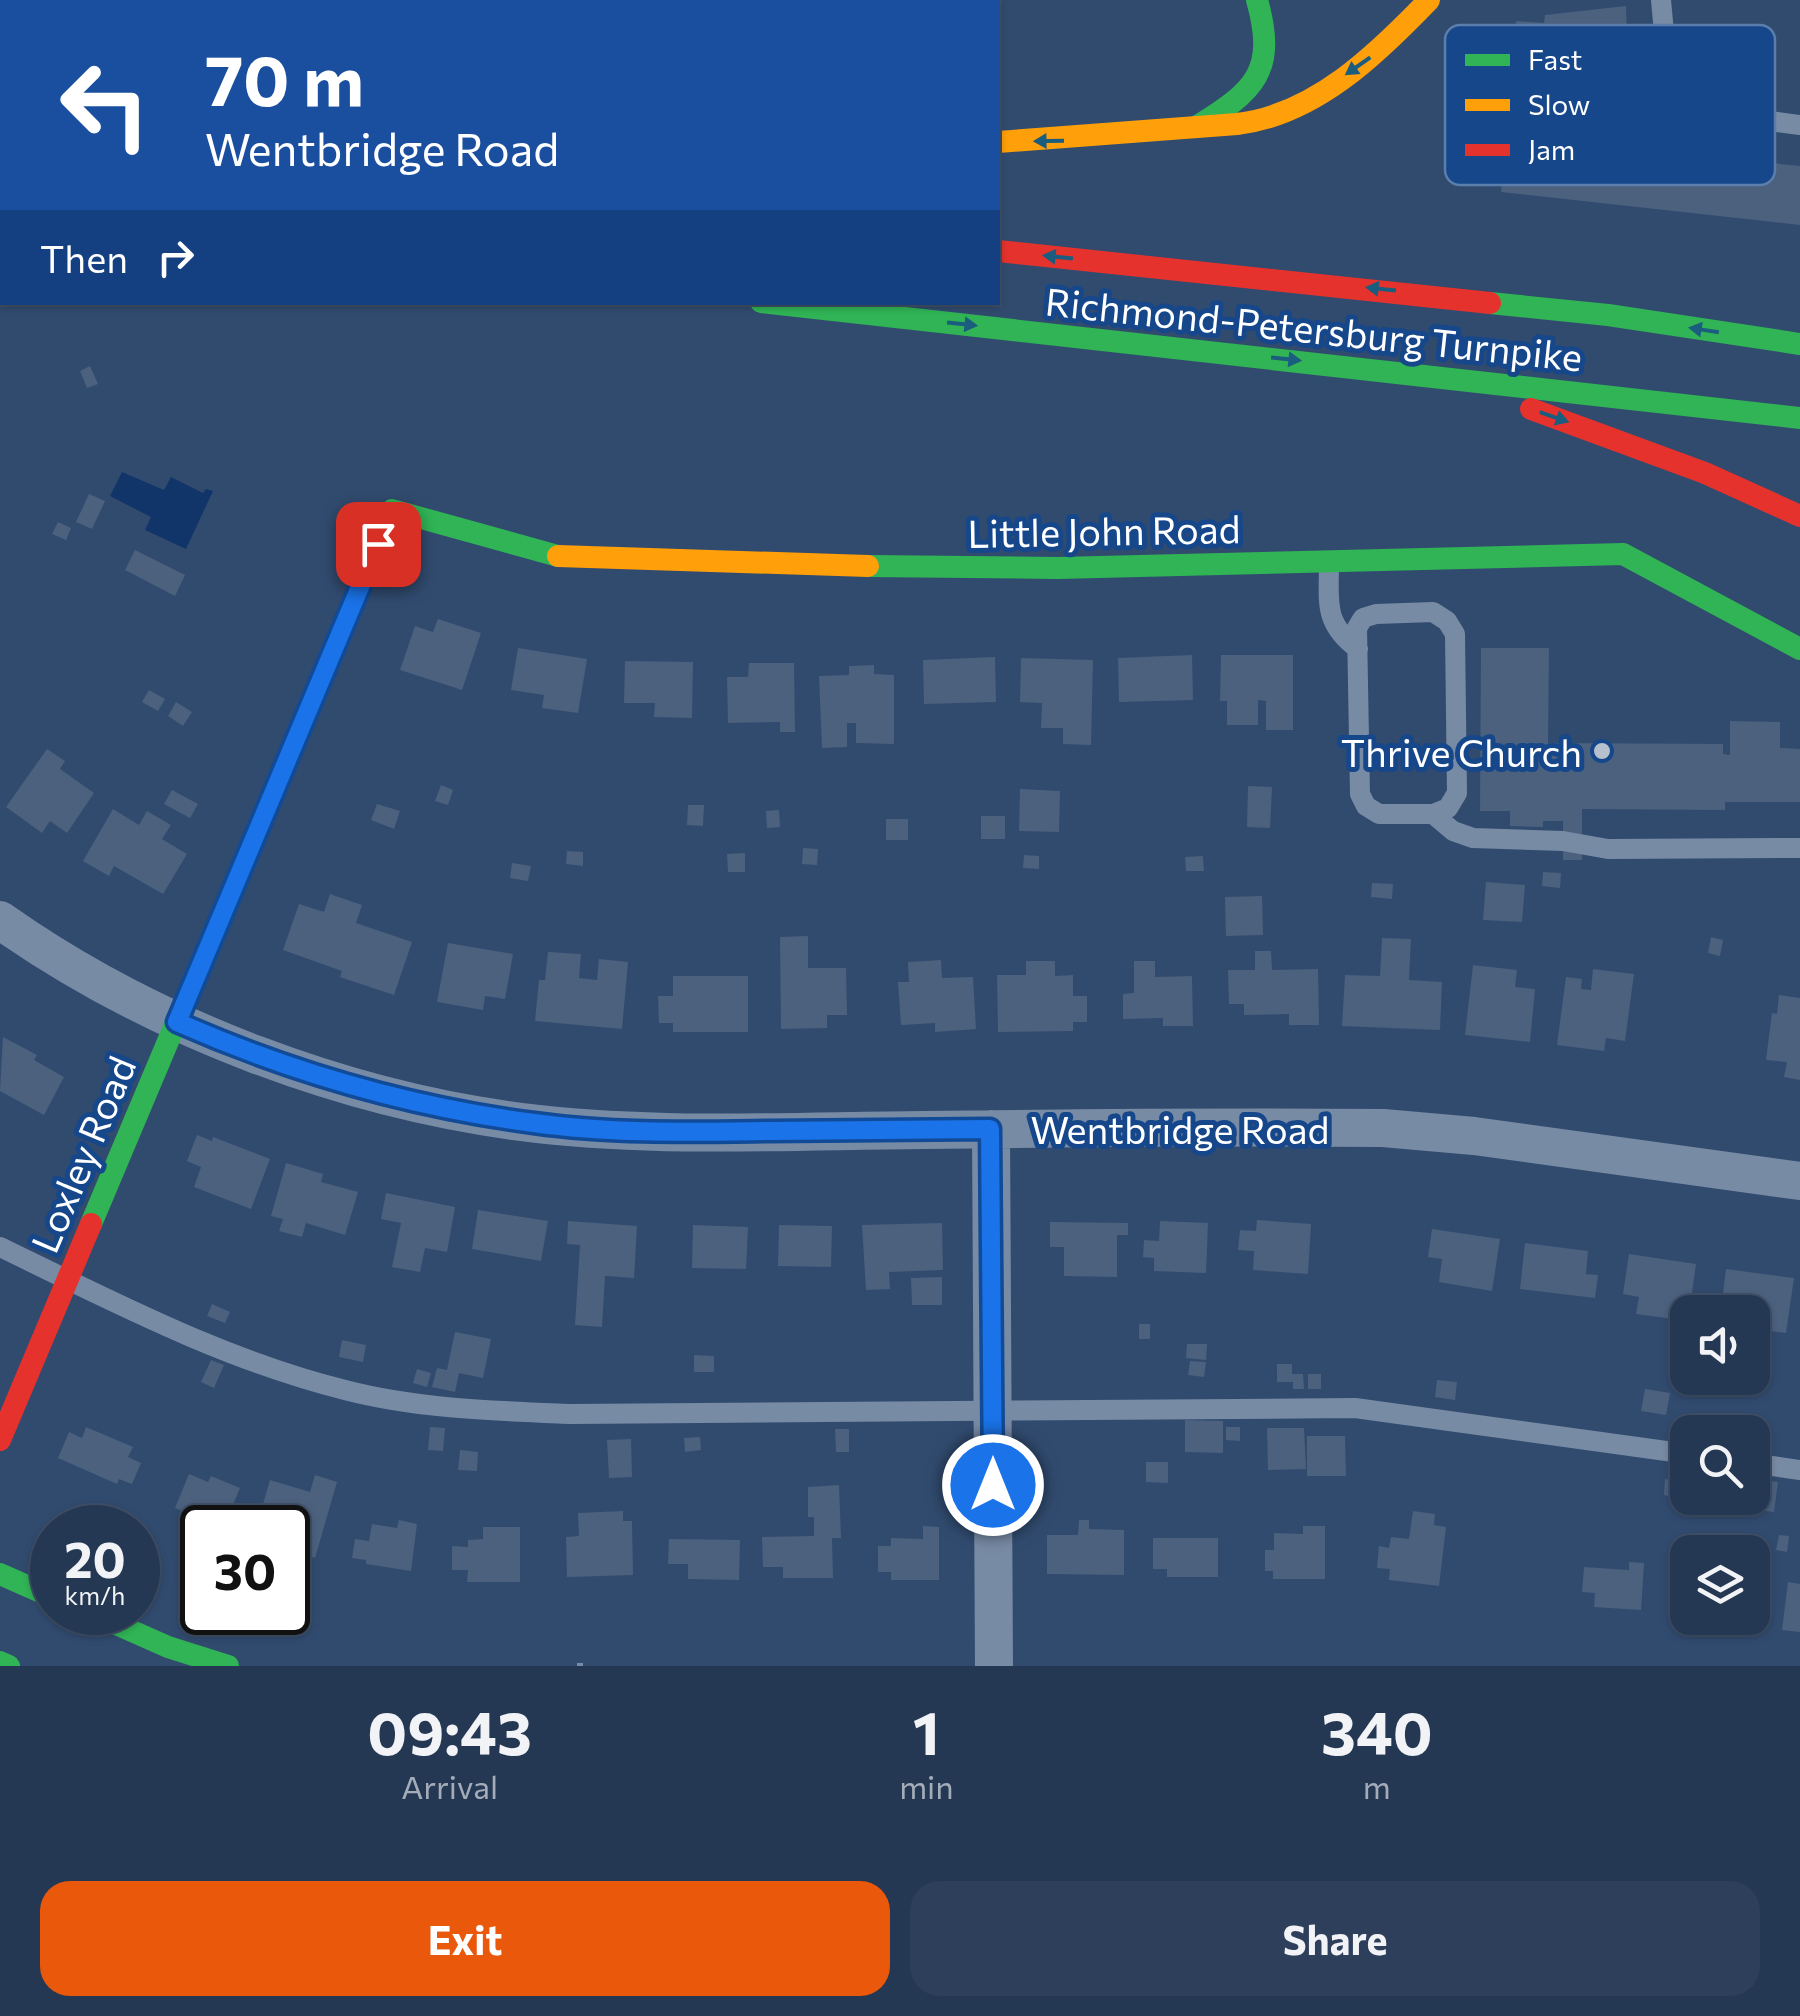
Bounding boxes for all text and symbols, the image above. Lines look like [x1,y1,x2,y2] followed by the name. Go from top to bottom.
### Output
[1445,25,1775,185] legend
[205,35,364,120] text: 70 m
[40,40,170,170] icon: left
[1528,42,1582,76] text: Fast
[1345,56,1371,75] one-way arrow
[1528,87,1590,121] text: Slow
[205,120,559,175] text: Wentbridge Road
[1528,132,1575,166] text: Jam
[1032,134,1064,150] one-way arrow
[148,230,203,285] icon: right
[40,234,128,281] text: Then
[1041,248,1073,264] one-way arrow
[1043,276,1585,380] street label: Richmond-Petersburg Turnpike
[1365,281,1397,297] one-way arrow
[947,316,979,332] one-way arrow
[1687,321,1719,337] one-way arrow
[1270,351,1302,367] one-way arrow
[1539,411,1569,426] one-way arrow
[336,502,421,587] pin
[967,504,1241,556] street label: Little John Road
[351,517,406,572] icon: arrive
[1341,728,1582,775] place label: Thrive Church
[1591,740,1613,762] marker: Thrive Church
[20,1049,144,1259] street label: Loxley Road
[1030,1105,1330,1152] street label: Wentbridge Road
[1670,1295,1770,1635] map controls
[1670,1295,1770,1395] button: sound
[1670,1415,1770,1515] button: search
[941,1433,1045,1537] position arrow
[180,1505,310,1635] speed limit sign: 30
[64,1527,126,1588] text: 20
[1670,1535,1770,1635] button: layers
[65,1580,125,1610] text: km/h
[367,1694,532,1767] text: 09:43
[913,1694,940,1767] text: 1
[1321,1694,1433,1767] text: 340
[401,1766,498,1806] text: Arrival
[899,1766,954,1806] text: min
[1363,1766,1391,1806] text: m
[40,1881,890,1996] button: Exit
[910,1881,1760,1996] button: Share

